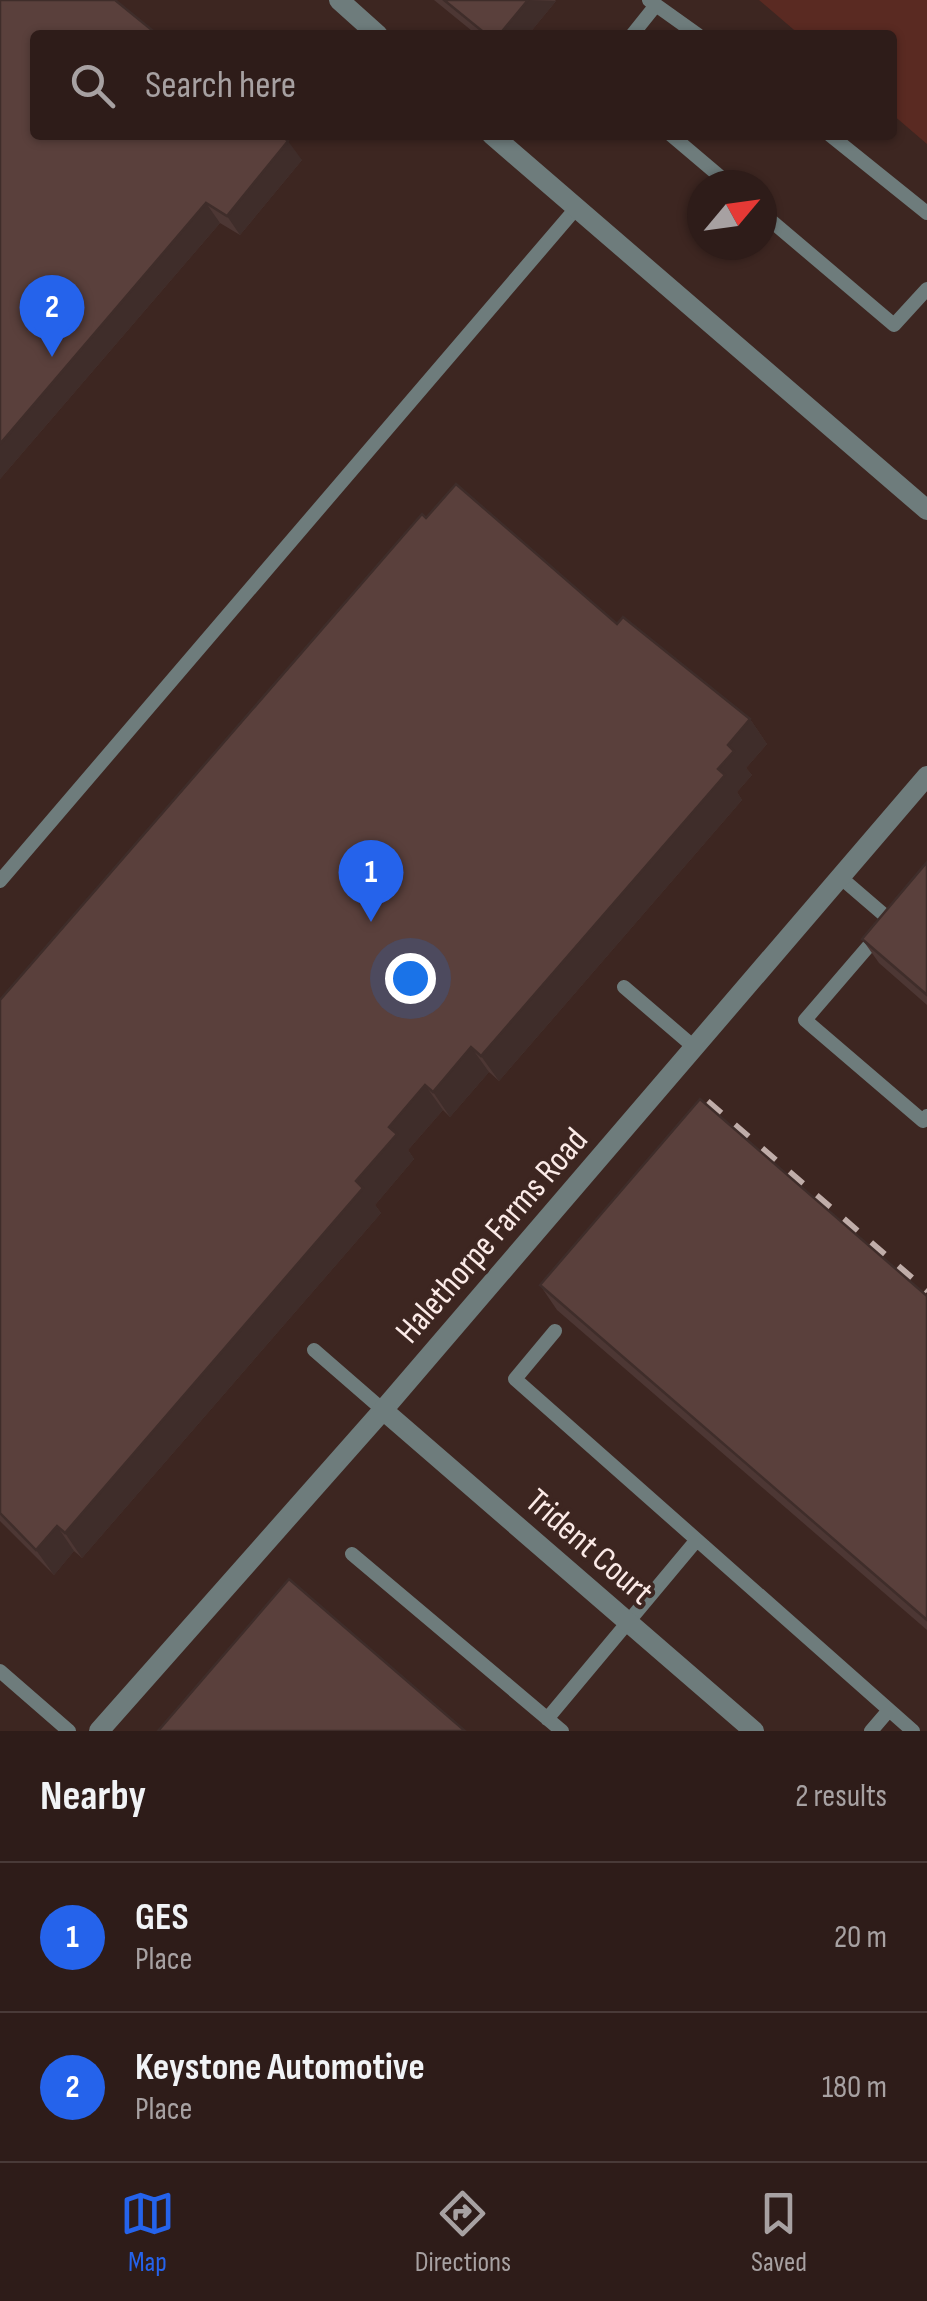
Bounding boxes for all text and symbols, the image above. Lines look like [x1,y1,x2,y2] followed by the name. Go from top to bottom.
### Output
[30,30,897,140] search box
[65,58,120,113] icon: search
[145,63,296,108] text: Search here
[687,170,777,260] north arrow
[20,274,84,357] pin: 2
[338,840,404,922] pin: 1
[385,953,436,1004] your location
[387,1120,597,1352] street label: Halethorpe Farms Road
[516,1480,662,1614] street label: Trident Court
[40,1771,146,1822] text: Nearby
[795,1777,887,1816] text: 2 results
[135,1895,189,1940] text: GES
[66,1918,79,1957] text: 1
[834,1918,887,1957] text: 20 m
[135,1940,192,1979] text: Place
[135,2045,425,2090] text: Keystone Automotive
[65,2068,80,2107] text: 2
[822,2068,887,2107] text: 180 m
[135,2090,192,2129] text: Place
[120,2186,175,2279] tab: Map
[415,2186,511,2279] tab: Directions
[751,2186,807,2279] tab: Saved

